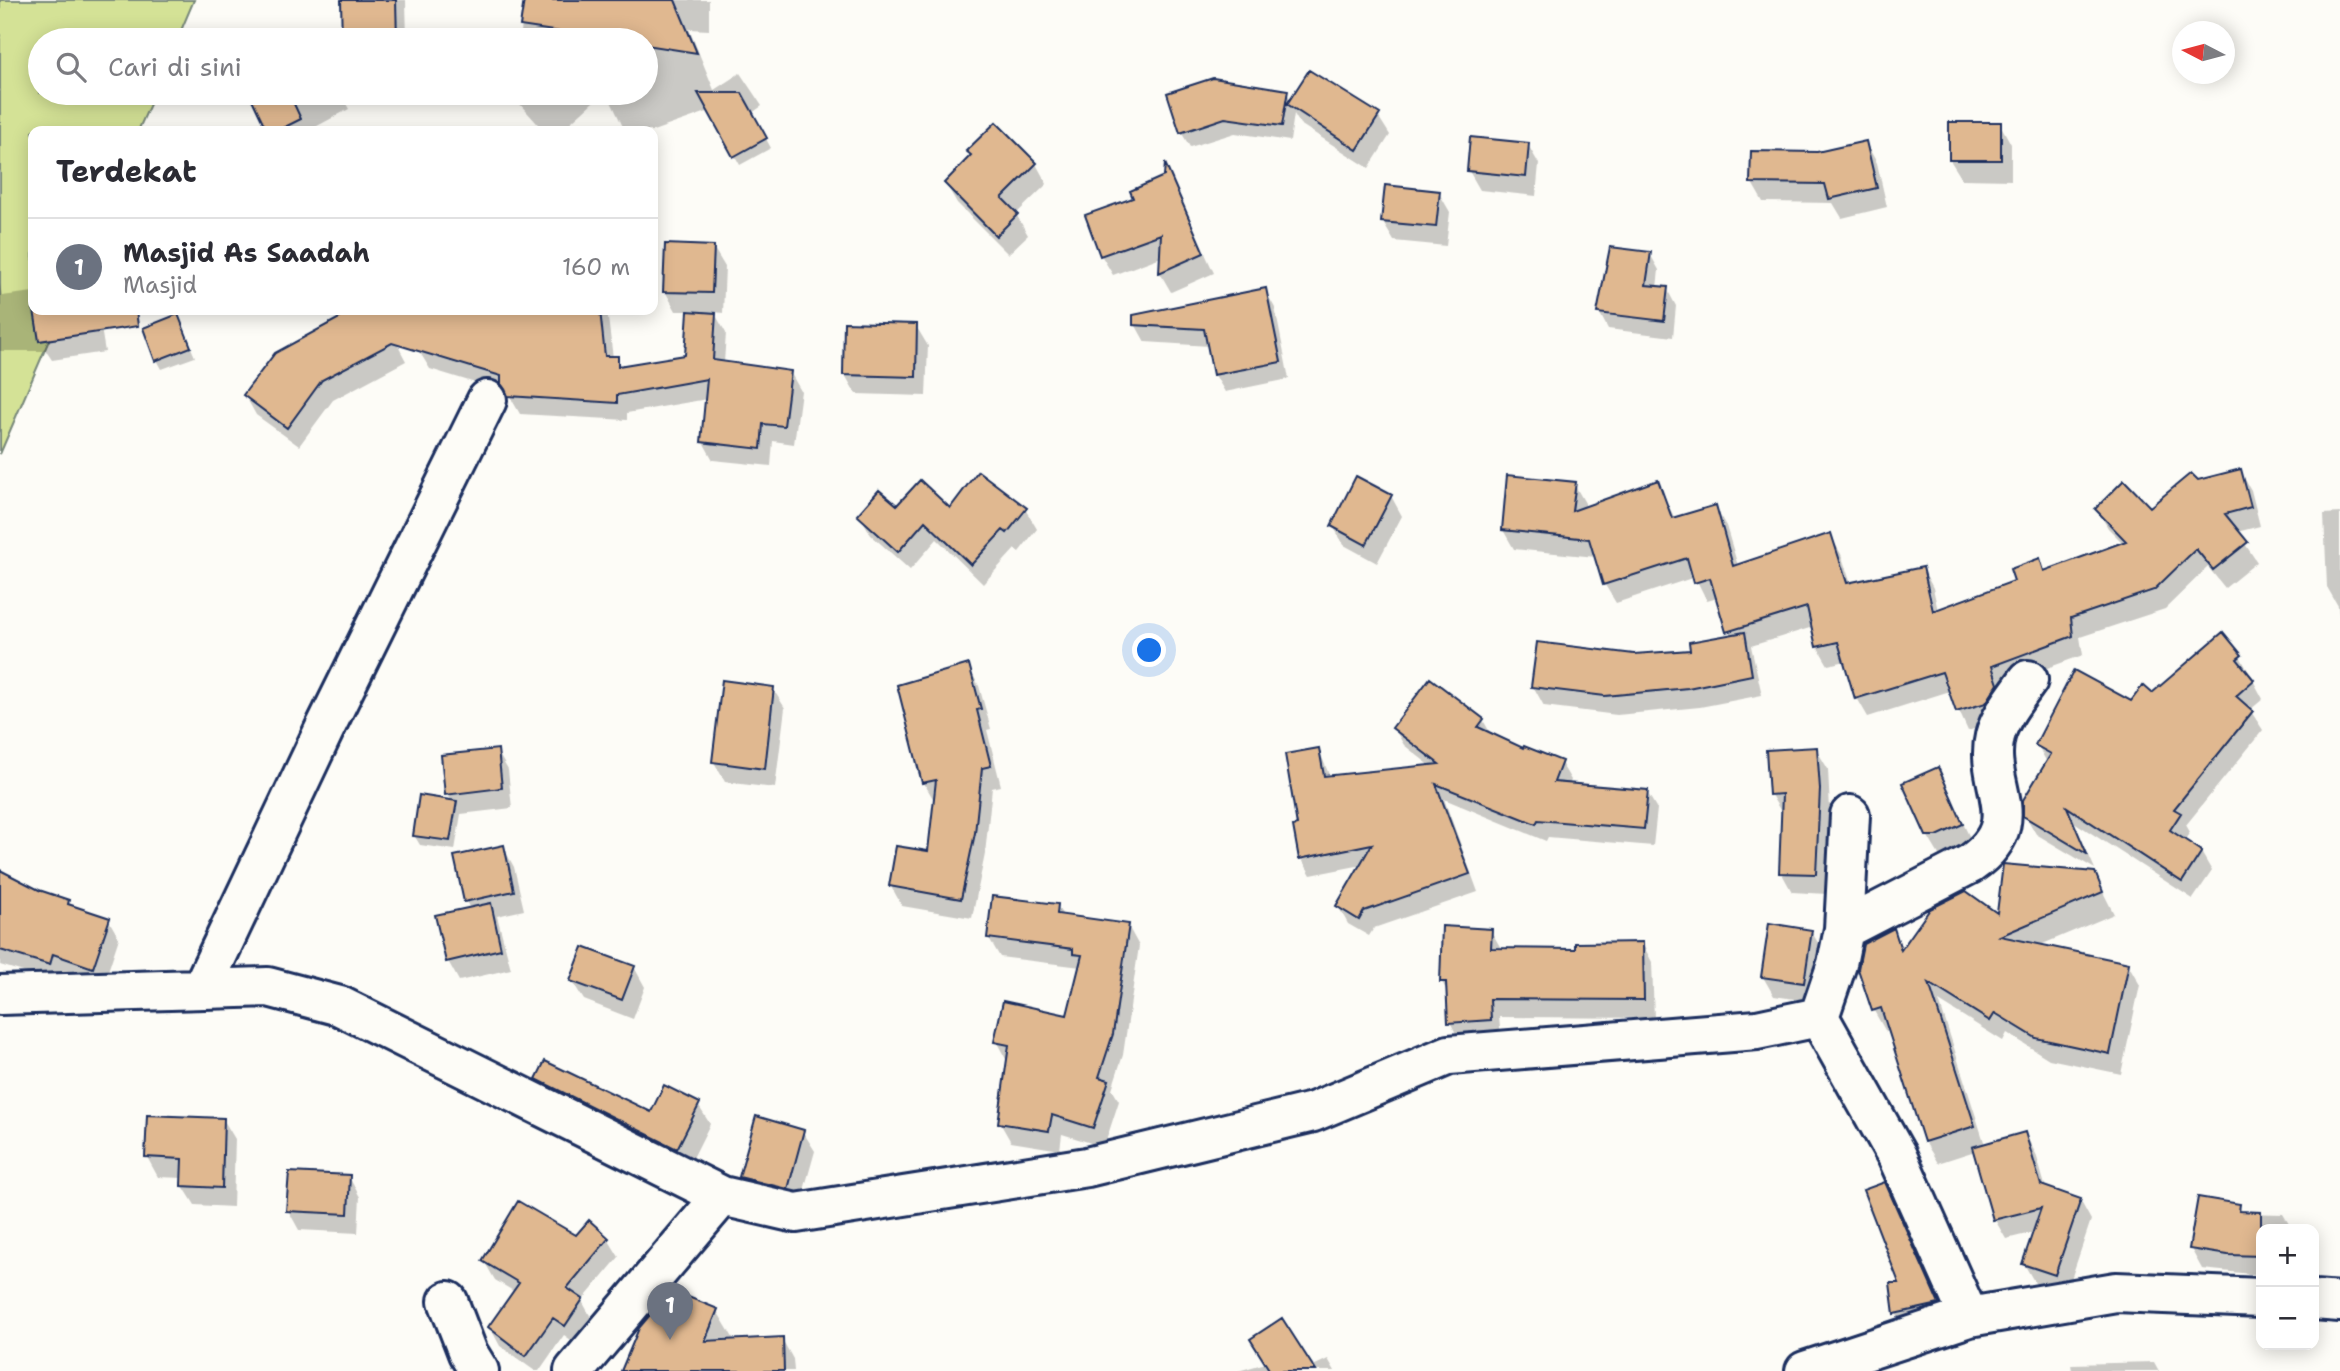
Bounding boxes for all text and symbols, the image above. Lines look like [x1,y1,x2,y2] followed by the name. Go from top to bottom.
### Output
[2172,21,2235,84] north arrow
[28,28,658,105] search box
[52,48,90,86] icon: search
[108,49,242,84] text: Cari di sini
[56,151,196,192] text: Terdekat
[123,235,370,270] text: Masjid As Saadah
[74,252,84,282] text: 1
[562,252,630,282] text: 160 m
[123,270,197,300] text: Masjid
[1132,633,1166,667] your location
[2256,1224,2319,1350] map controls
[2256,1224,2319,1287] button: +
[647,1282,693,1340] pin: 1
[2256,1287,2319,1350] button: −

